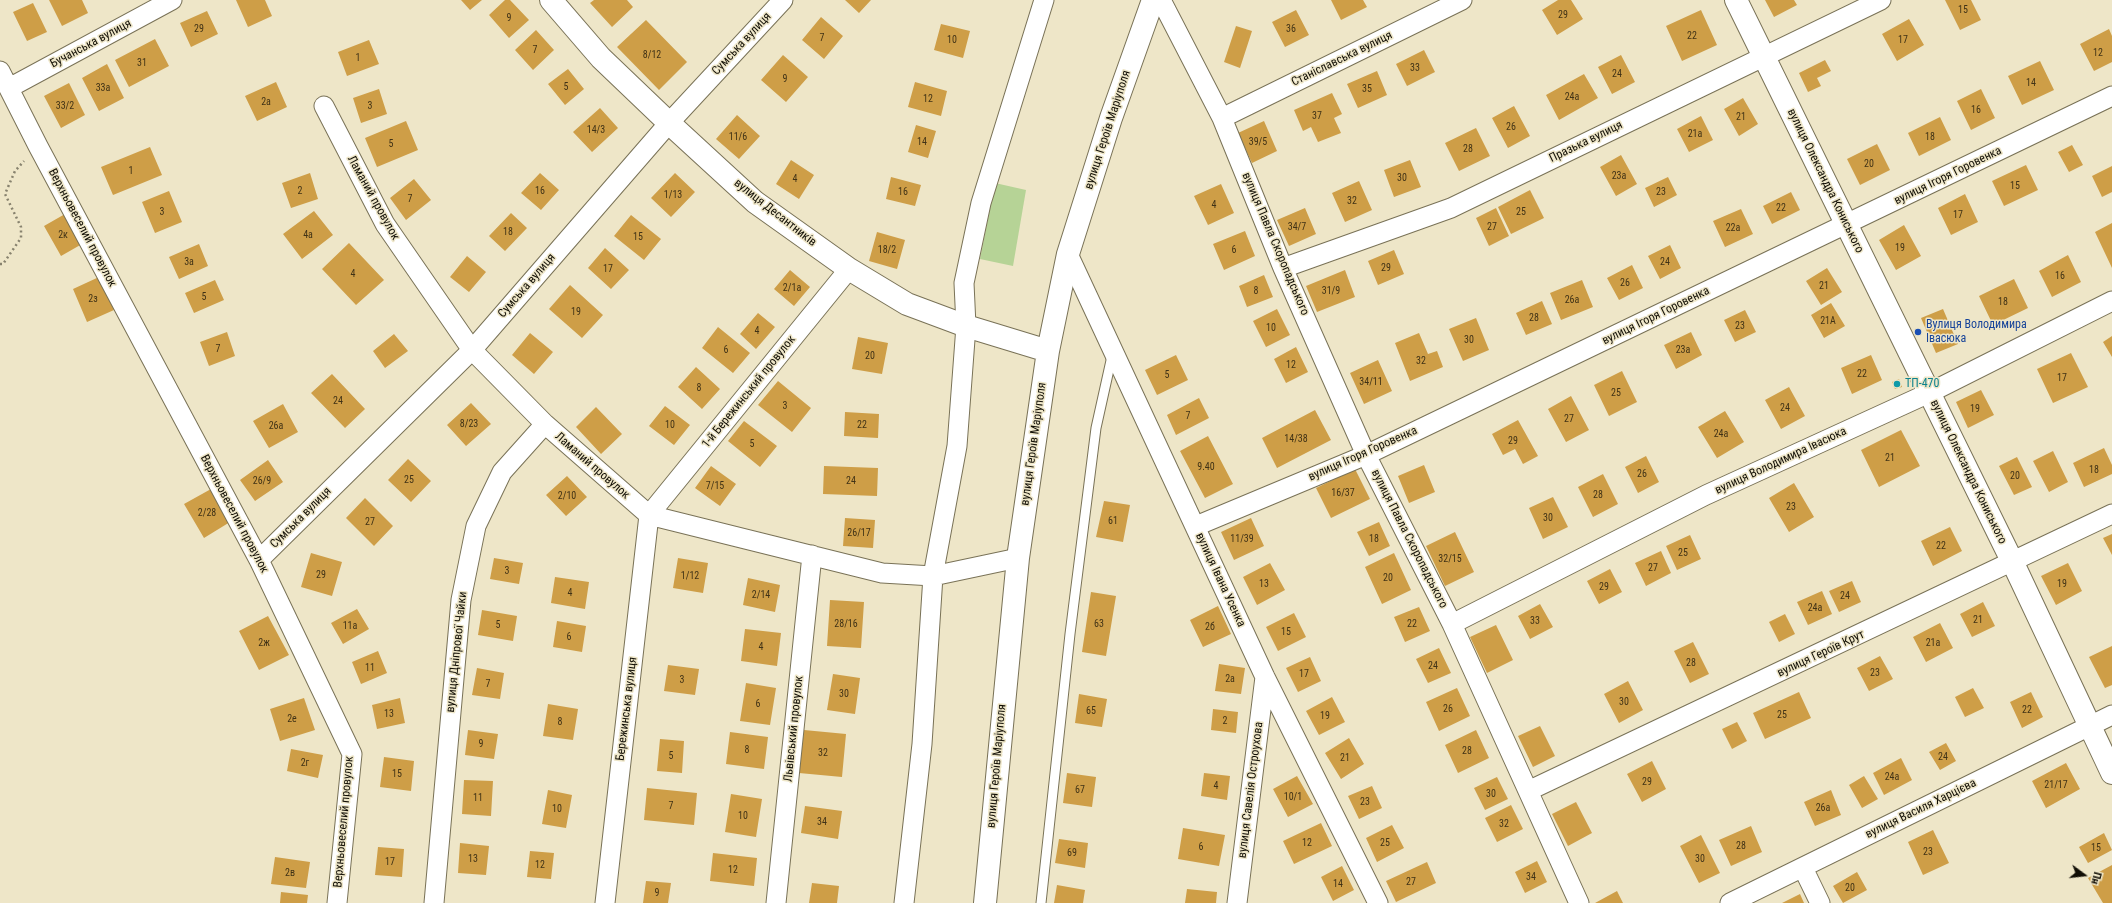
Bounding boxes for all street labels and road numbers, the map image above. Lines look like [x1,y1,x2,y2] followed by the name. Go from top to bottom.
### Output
[709,10,775,78] street label: Сумська вулиця
[48,17,134,71] street label: Бучанська вулиця
[1289,28,1395,90] street label: Станіславська вулиця
[1082,69,1134,191] street label: вулиця Героїв Маріуполя
[1784,106,1866,256] street label: вулиця Олександра Кониського
[1547,118,1625,166] street label: Празька вулиця
[1892,144,2004,208] street label: вулиця Ігоря Горовенка
[344,153,402,243] street label: Ламаний провулок
[45,166,119,290] street label: Верхньовеселий провулок
[1238,170,1312,318] street label: вулиця Павла Скоропадського
[731,176,819,250] street label: вулиця Десантників
[495,251,559,321] street label: Сумська вулиця
[1600,284,1712,348] street label: вулиця Ігоря Горовенка
[699,333,799,451] street label: 1-й Бережинський провулок
[1018,381,1050,507] street label: вулиця Героїв Маріуполя
[1927,397,2009,547] street label: вулиця Олександра Кониського
[1306,423,1420,485] street label: вулиця Ігоря Горовенка
[1713,424,1849,498] street label: вулиця Володимира Івасюка
[552,430,632,502] street label: Ламаний провулок
[197,452,271,576] street label: Верхньовеселий провулок
[1368,467,1450,611] street label: вулиця Павла Скоропадського
[268,485,334,551] street label: Сумська вулиця
[1192,531,1248,629] street label: вулиця Івана Усенка
[444,591,470,713] street label: вулиця Дніпрової Чайки
[1775,628,1867,680] street label: вулиця Героїв Крут
[613,656,641,762] street label: Бережинська вулиця
[781,675,807,783] street label: Львівський провулок
[984,703,1010,829] street label: вулиця Героїв Маріуполя
[1235,721,1267,859] street label: вулиця Савелія Остроухова
[331,756,357,888] street label: Верхньовеселий провулок
[1863,776,1979,842] street label: вулиця Василя Харцієва

